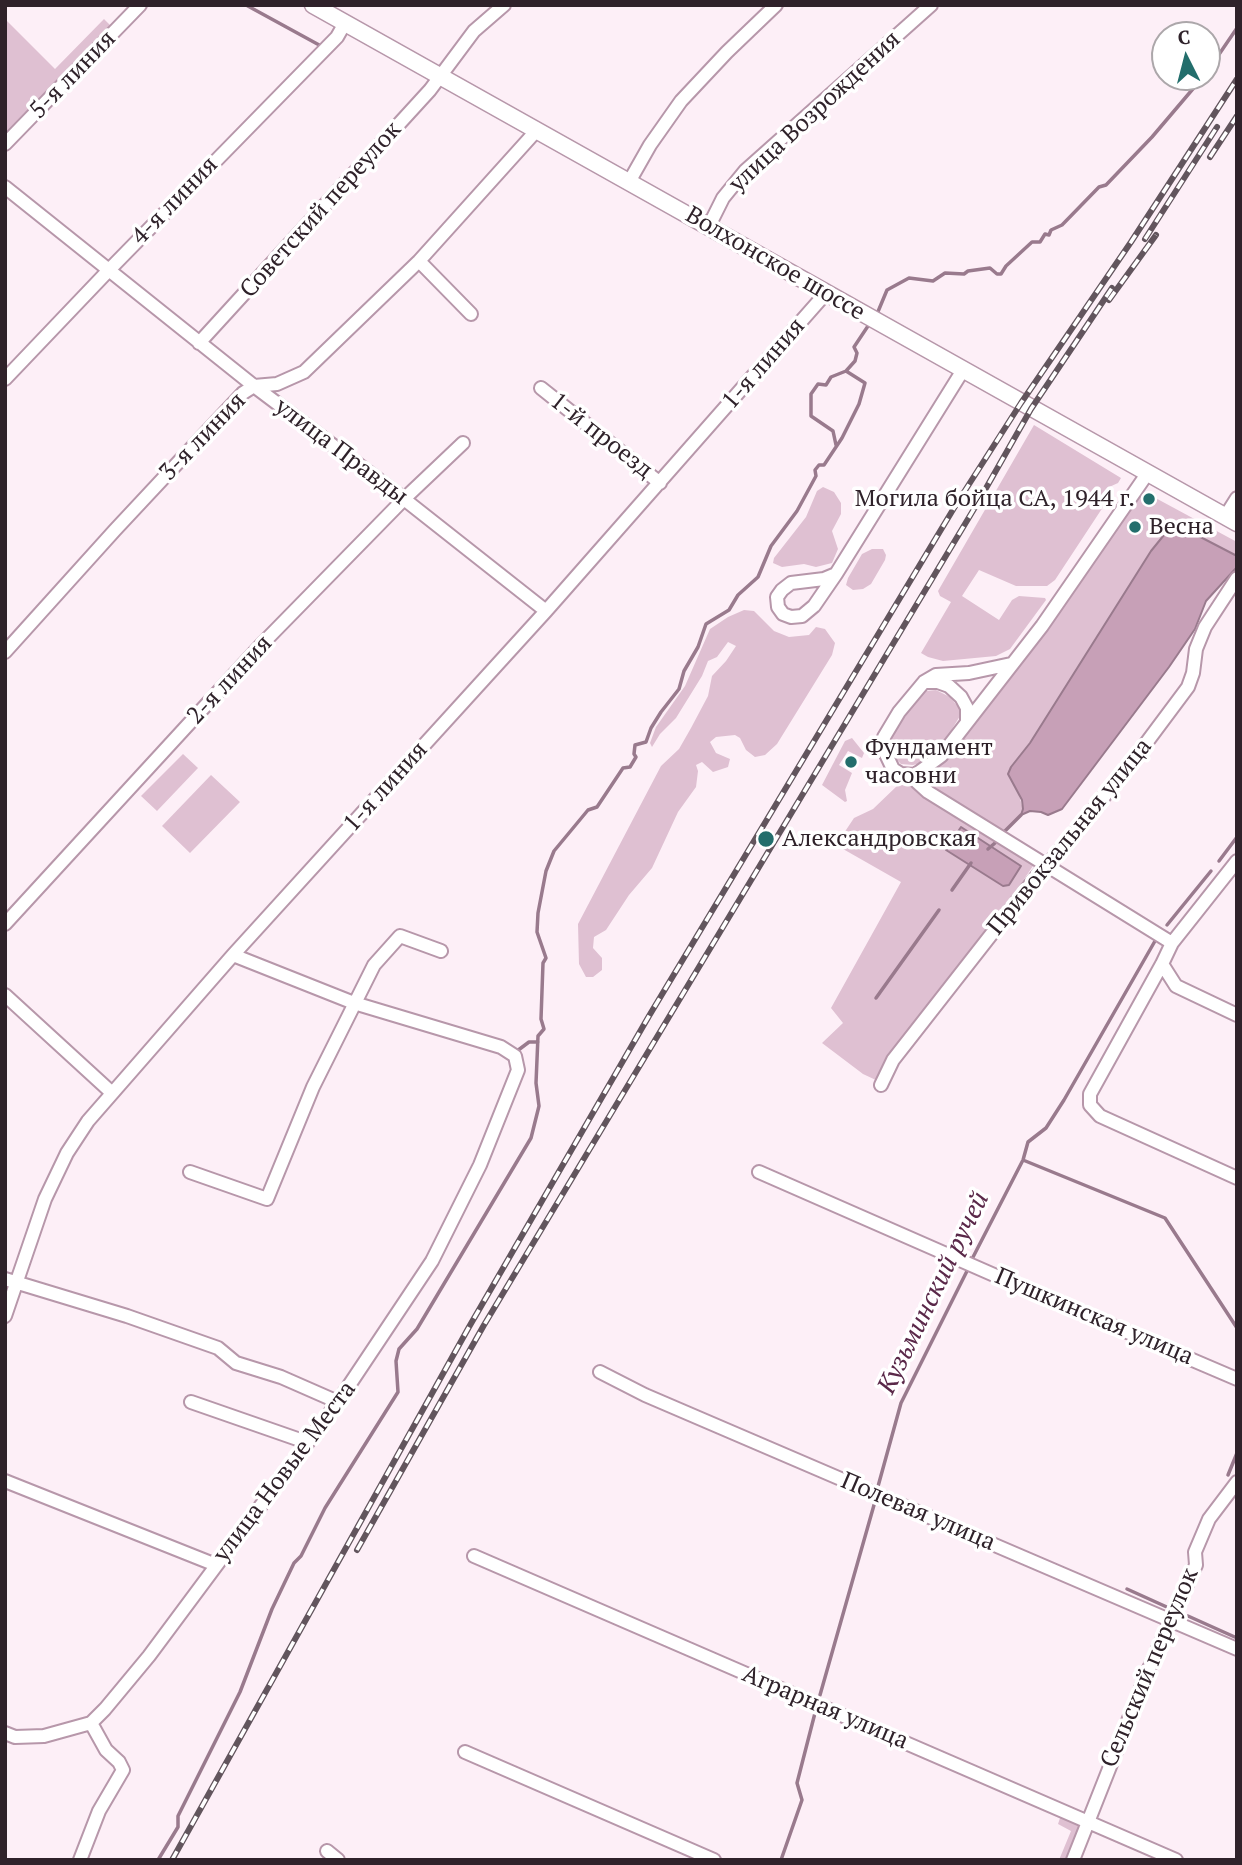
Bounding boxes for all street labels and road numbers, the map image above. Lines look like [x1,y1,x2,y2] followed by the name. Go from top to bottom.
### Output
[24,25,122,125] street label: 5-я линия
[724,25,906,199] street label: улица Возрождения
[234,116,408,304] street label: Советский переулок
[126,151,224,251] street label: 4-я линия
[680,201,870,327] street label: Волхонское шоссе
[717,313,811,415] street label: 1-я линия
[154,387,252,487] street label: 3-я линия
[544,387,658,485] street label: 1-й проезд
[269,393,413,511] street label: улица Правды
[181,629,279,731] street label: 2-я линия
[982,733,1158,941] street label: Привокзальная улица
[338,736,434,838] street label: 1-я линия
[990,1262,1198,1372] street label: Пушкинская улица
[208,1376,362,1568] street label: улица Новые Места
[837,1467,999,1557] street label: Полевая улица
[1095,1564,1205,1772] street label: Сельский переулок
[738,1660,912,1756] street label: Аграрная улица

